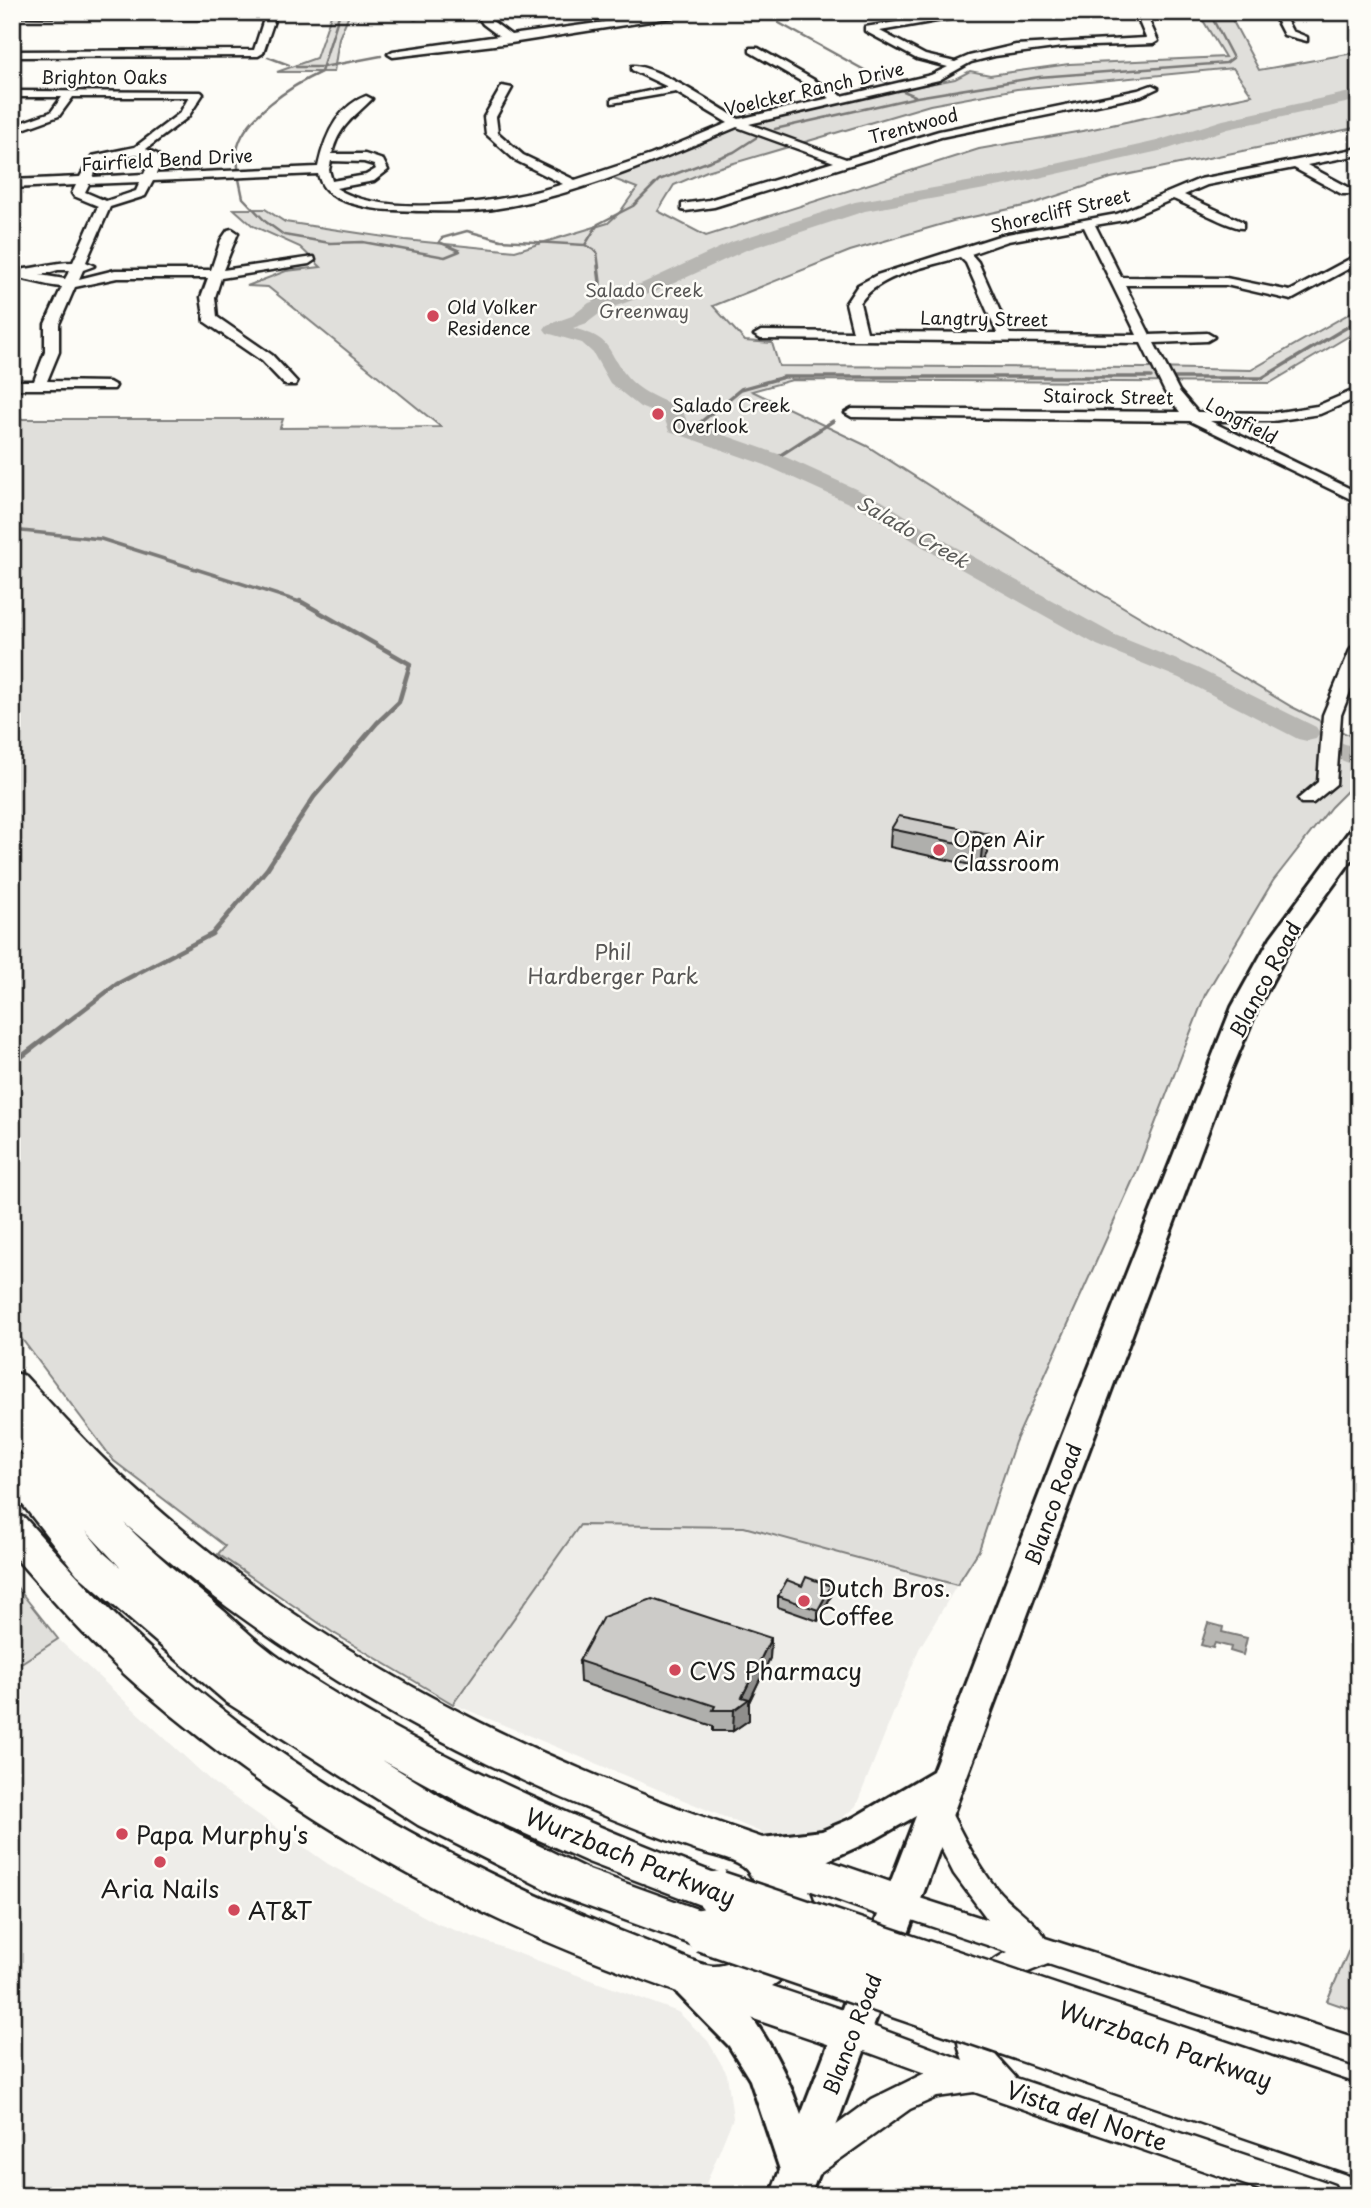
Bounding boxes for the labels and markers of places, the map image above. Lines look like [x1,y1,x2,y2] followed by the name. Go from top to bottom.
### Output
[447,293,538,341] place label: Old Volker Residence
[425,308,441,324] marker: Old Volker Residence
[672,391,790,439] place label: Salado Creek Overlook
[650,406,666,422] marker: Salado Creek Overlook
[953,822,1060,878] place label: Open Air Classroom
[931,842,947,858] marker: Open Air Classroom
[818,1569,951,1633] place label: Dutch Bros. Coffee
[796,1593,812,1609] marker: Dutch Bros. Coffee
[689,1652,862,1688] place label: CVS Pharmacy
[667,1662,683,1678] marker: CVS Pharmacy
[136,1816,308,1852] place label: Papa Murphy's
[114,1826,130,1842] marker: Papa Murphy's
[152,1854,168,1870] marker: Aria Nails
[101,1870,219,1906] place label: Aria Nails
[248,1892,313,1928] place label: AT&T
[226,1902,242,1918] marker: AT&T

